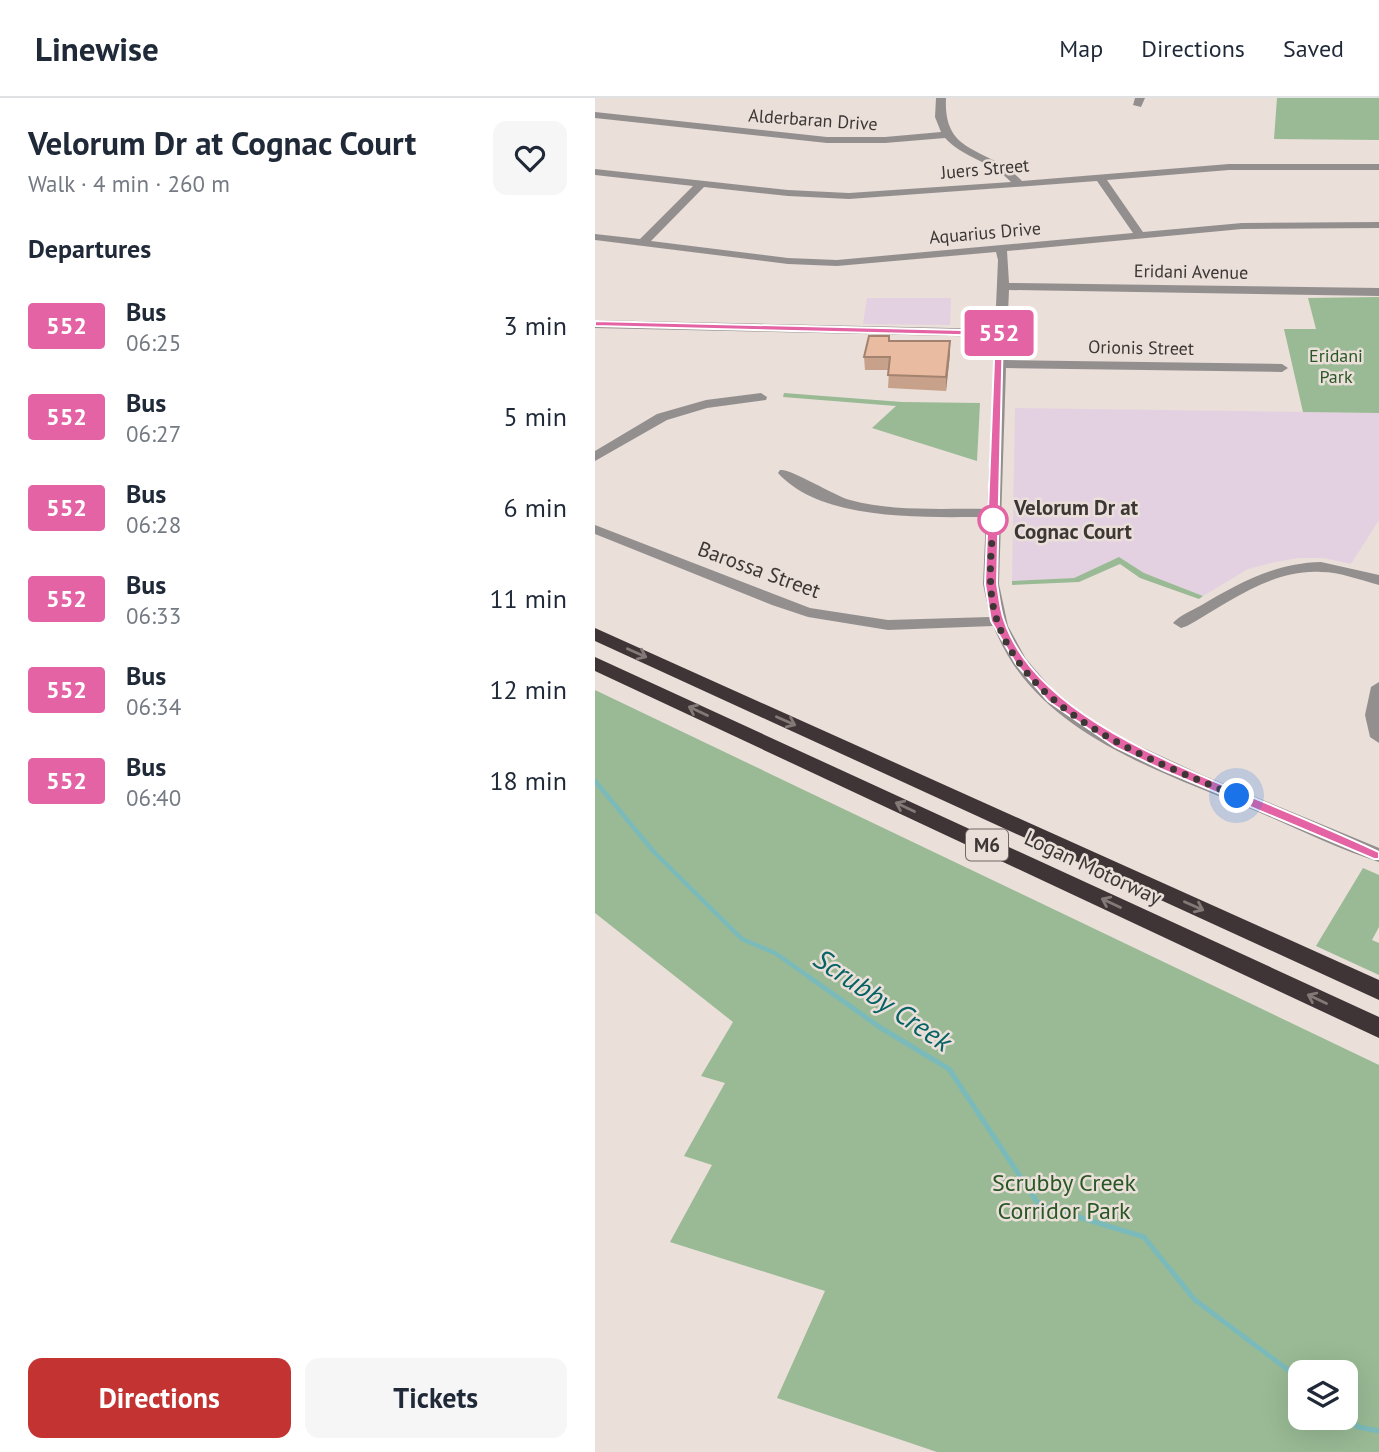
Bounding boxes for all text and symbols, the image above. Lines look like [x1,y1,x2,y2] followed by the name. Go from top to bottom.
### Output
[35,27,159,70] text: Linewise
[1059,33,1103,64] text: Map
[1141,33,1245,64] text: Directions
[1283,33,1344,64] text: Saved
[748,104,878,135] street label: Alderbaran Drive
[28,121,416,164] text: Velorum Dr at Cognac Court
[493,121,567,195] button: heart
[939,153,1030,184] street label: Juers Street
[28,169,230,198] text: Walk · 4 min · 260 m
[928,216,1042,249] street label: Aquarius Drive
[28,232,151,265] text: Departures
[1134,259,1248,284] street label: Eridani Avenue
[126,295,166,328] text: Bus
[504,309,567,342] text: 3 min
[46,310,87,341] text: 552
[959,310,1039,356] line badge: 552
[979,317,1019,348] text: 552
[126,328,181,357] text: 06:25
[1088,335,1194,360] street label: Orionis Street
[1309,344,1363,388] park label: Eridani Park
[126,386,166,419] text: Bus
[504,400,567,433] text: 5 min
[46,401,87,432] text: 552
[126,419,181,448] text: 06:27
[126,477,166,510] text: Bus
[504,491,567,524] text: 6 min
[46,492,87,523] text: 552
[1013,494,1139,545] place label: Velorum Dr at Cognac Court
[978,505,1008,535] marker: Velorum Dr at Cognac Court
[126,510,181,539] text: 06:28
[694,535,824,604] street label: Barossa Street
[126,568,166,601] text: Bus
[489,582,567,615] text: 11 min
[46,583,87,614] text: 552
[126,601,181,630] text: 06:33
[626,647,647,660] one-way arrow
[126,659,166,692] text: Bus
[489,673,567,706] text: 12 min
[46,674,87,705] text: 552
[126,692,181,721] text: 06:34
[688,704,709,717] one-way arrow
[775,715,796,728] one-way arrow
[126,750,166,783] text: Bus
[489,764,567,797] text: 18 min
[46,765,87,796] text: 552
[1219,778,1254,813] your location
[126,783,181,812] text: 06:40
[894,800,916,813] one-way arrow
[1020,824,1166,911] street label: Logan Motorway
[966,830,1008,860] road number: M6
[1101,896,1122,909] one-way arrow
[1183,901,1204,914] one-way arrow
[807,940,961,1060] water label: Scrubby Creek
[1307,992,1328,1006] one-way arrow
[992,1167,1137,1226] park label: Scrubby Creek Corridor Park
[28,1358,291,1438] button: Directions
[305,1358,567,1438] button: Tickets
[1288,1360,1358,1430] map controls
[1288,1360,1358,1430] button: layers

